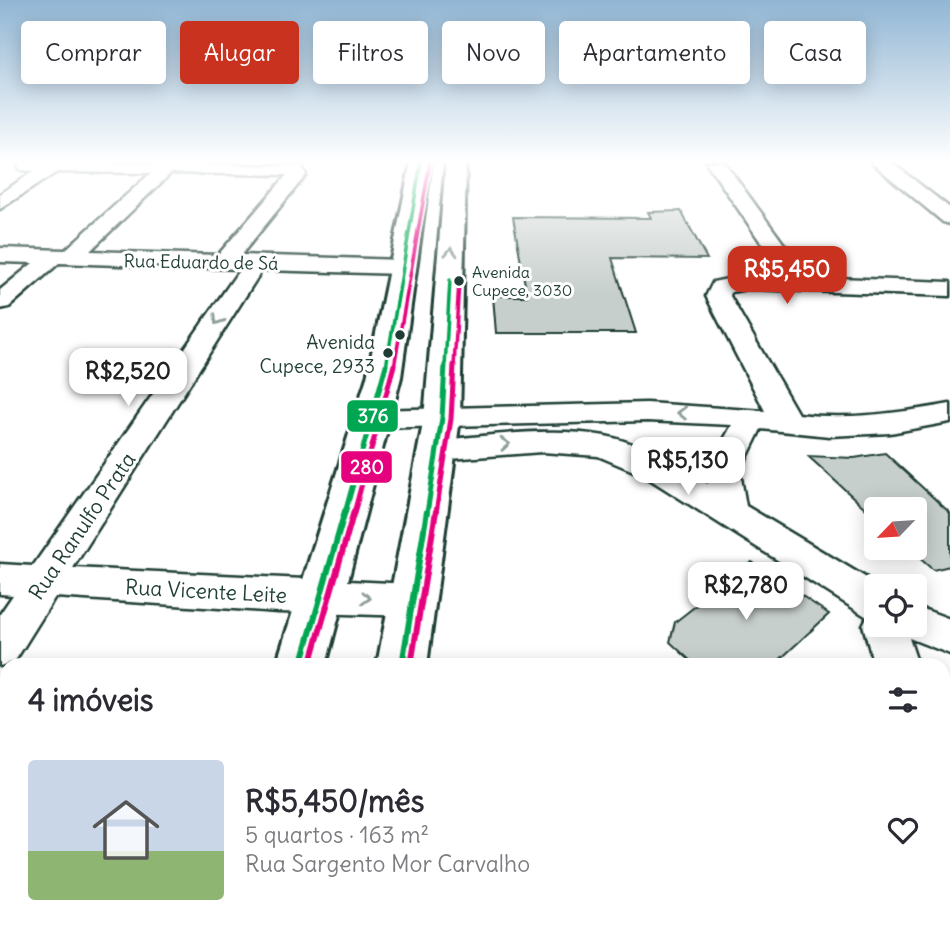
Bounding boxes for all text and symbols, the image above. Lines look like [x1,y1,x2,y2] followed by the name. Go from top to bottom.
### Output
[21,21,166,84] chip: Comprar
[180,21,299,84] chip: Alugar
[313,21,428,84] chip: Filtros
[442,21,545,84] chip: Novo
[559,21,750,84] chip: Apartamento
[764,21,866,84] chip: Casa
[722,246,852,306] pin: R$5,450
[444,247,459,258] one-way arrow
[123,249,279,275] street label: Rua Eduardo de Sá
[744,254,830,283] text: R$5,450
[472,262,572,300] place label: Avenida Cupece, 3030
[452,274,466,288] marker: Avenida Cupece, 3030
[213,312,226,325] one-way arrow
[393,328,407,342] unlabelled marker
[260,330,375,378] place label: Avenida Cupece, 2933
[381,346,395,360] marker: Avenida Cupece, 2933
[63,348,193,408] pin: R$2,520
[85,356,171,385] text: R$2,520
[346,399,399,433] line badge: 376
[358,404,388,428] text: 376
[676,405,687,421] one-way arrow
[500,436,511,451] one-way arrow
[623,438,753,497] pin: R$5,130
[647,445,729,474] text: R$5,130
[23,447,141,605] street label: Rua Ranulfo Prata
[340,450,393,484] line badge: 280
[350,455,384,479] text: 280
[864,497,928,560] north arrow
[864,497,927,637] map controls
[681,562,811,622] pin: R$2,780
[704,570,788,599] text: R$2,780
[124,573,288,609] street label: Rua Vicente Leite
[864,574,927,637] button: locate
[360,590,371,605] one-way arrow
[28,681,153,719] text: 4 imóveis
[884,681,922,719] icon: filters
[245,782,424,820] text: R$5,450/mês
[84,788,168,872] icon: home
[884,811,922,849] icon: heart
[245,820,429,849] text: 5 quartos · 163 m²
[245,849,530,878] text: Rua Sargento Mor Carvalho

